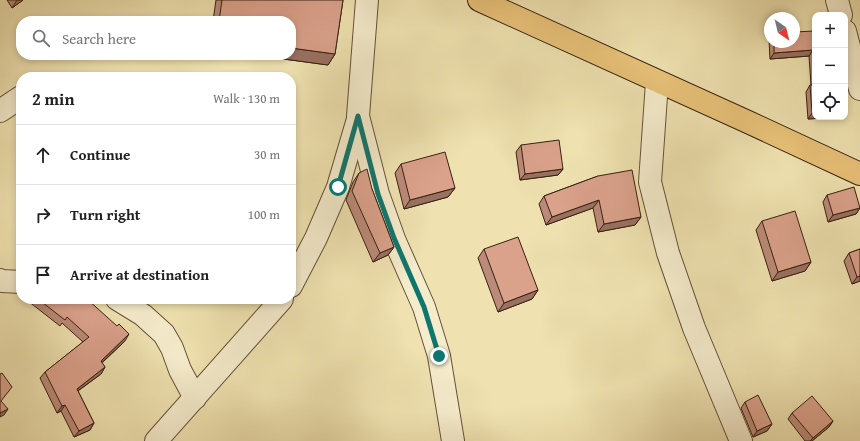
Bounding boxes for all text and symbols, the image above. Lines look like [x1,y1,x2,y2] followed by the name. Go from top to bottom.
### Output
[764,12,800,48] north arrow
[812,12,848,120] map controls
[812,12,848,48] button: +
[16,16,296,60] search box
[30,27,52,49] icon: search
[62,28,136,49] text: Search here
[812,48,848,84] button: −
[812,84,848,120] button: locate
[32,86,74,111] text: 2 min
[213,89,280,108] text: Walk · 130 m
[32,144,54,166] icon: ahead
[70,144,131,165] text: Continue
[254,145,280,164] text: 30 m
[329,178,347,196] route start
[32,204,54,226] icon: right
[70,204,141,225] text: Turn right
[248,205,280,224] text: 100 m
[32,264,54,286] icon: arrive
[70,264,209,285] text: Arrive at destination
[430,347,448,365] route end

